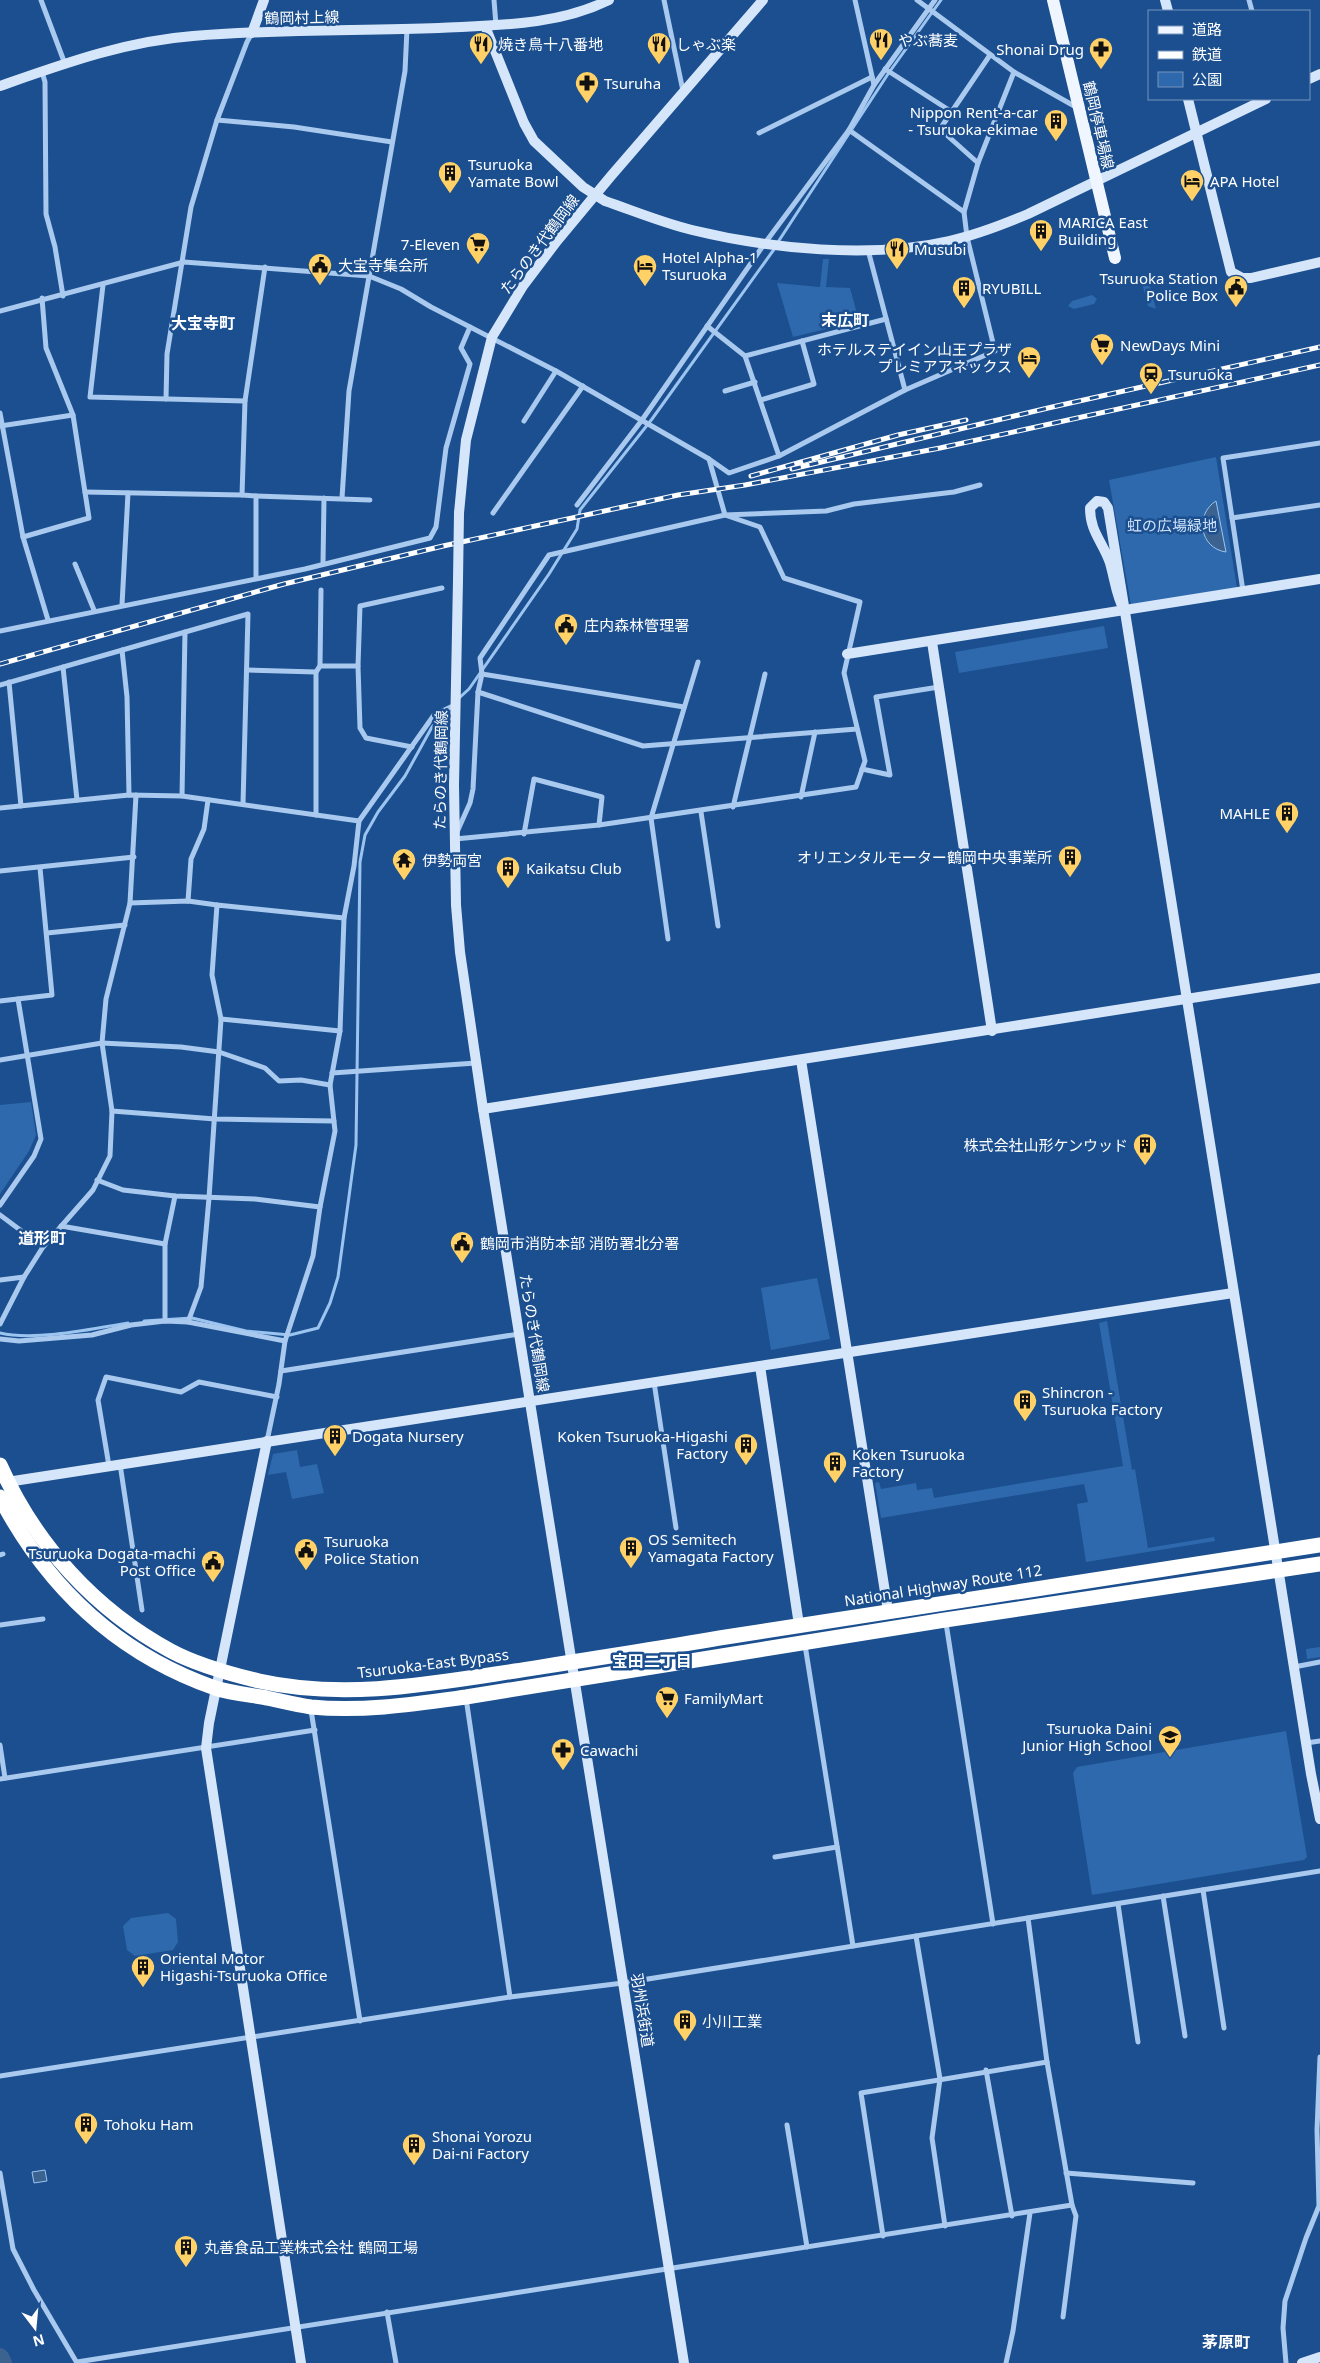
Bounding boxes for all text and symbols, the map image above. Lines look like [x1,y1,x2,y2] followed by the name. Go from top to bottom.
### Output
[264,6,340,28] street label: 鶴岡村上線
[1148,10,1310,100] legend
[1192,19,1222,39] text: 道路
[868,27,894,61] restaurant icon: やぶ蕎麦
[898,30,958,50] place label: やぶ蕎麦
[468,31,494,65] restaurant icon: 焼き鳥十八番地
[646,31,672,65] restaurant icon: しゃぶ楽
[498,34,603,54] place label: 焼き鳥十八番地
[676,34,736,54] place label: しゃぶ楽
[1088,36,1114,70] pharmacy icon: Shonai Drug
[996,39,1084,59] place label: Shonai Drug
[1192,44,1222,64] text: 鉄道
[1192,69,1222,89] text: 公園
[574,70,600,104] pharmacy icon: Tsuruha
[604,73,661,93] place label: Tsuruha
[1079,79,1119,171] street label: 鶴岡停車場線
[908,102,1038,139] place label: Nippon Rent-a-car - Tsuruoka-ekimae
[1043,108,1069,142] building icon: Nippon Rent-a-car - Tsuruoka-ekimae
[468,154,559,191] place label: Tsuruoka Yamate Bowl
[437,160,463,194] building icon: Tsuruoka Yamate Bowl
[1179,168,1205,202] hotel icon: APA Hotel
[1210,171,1279,191] place label: APA Hotel
[495,190,583,298] street label: たらのき代鶴岡線
[1058,212,1149,249] place label: MARICA East Building
[1028,218,1054,252] building icon: MARICA East Building
[465,231,491,265] supermarket icon: 7-Eleven
[401,234,460,254] place label: 7-Eleven
[884,236,910,270] restaurant icon: Musubi
[914,239,966,259] place label: Musubi
[662,247,758,284] place label: Hotel Alpha-1 Tsuruoka
[307,252,333,286] public building icon: 大宝寺集会所
[632,253,658,287] hotel icon: Hotel Alpha-1 Tsuruoka
[338,255,428,275] place label: 大宝寺集会所
[1100,268,1218,305] place label: Tsuruoka Station Police Box
[1223,274,1249,308] public building icon: Tsuruoka Station Police Box
[951,275,977,309] building icon: RYUBILL
[982,278,1041,298] place label: RYUBILL
[821,309,869,331] district label: 末広町
[171,312,235,334] district label: 大宝寺町
[1089,332,1115,366] supermarket icon: NewDays Mini
[1120,335,1220,355] place label: NewDays Mini
[817,339,1012,376] place label: ホテルステイイン山王プラザ プレミアアネックス
[1016,345,1042,379] hotel icon: ホテルステイイン山王プラザ プレミアアネックス
[1138,361,1164,395] station icon: Tsuruoka
[1168,364,1233,384] place label: Tsuruoka
[1127,515,1217,535] park label: 虹の広場緑地
[553,612,579,646] public building icon: 庄内森林管理署
[584,615,689,635] place label: 庄内森林管理署
[429,710,451,830] street label: たらのき代鶴岡線
[1274,800,1300,834] building icon: MAHLE
[1219,803,1270,823] place label: MAHLE
[1057,844,1083,878] building icon: オリエンタルモーター鶴岡中央事業所
[391,847,417,881] temple icon: 伊勢両宮
[797,847,1052,867] place label: オリエンタルモーター鶴岡中央事業所
[422,850,482,870] place label: 伊勢両宮
[495,855,521,889] building icon: Kaikatsu Club
[526,858,622,878] place label: Kaikatsu Club
[1132,1132,1158,1166] building icon: 株式会社山形ケンウッド
[963,1135,1128,1155] place label: 株式会社山形ケンウッド
[18,1227,66,1249] district label: 道形町
[449,1230,475,1264] public building icon: 鶴岡市消防本部 消防署北分署
[480,1233,679,1253] place label: 鶴岡市消防本部 消防署北分署
[516,1272,554,1394] street label: たらのき代鶴岡線
[1042,1382,1163,1419] place label: Shincron - Tsuruoka Factory
[1012,1388,1038,1422] building icon: Shincron - Tsuruoka Factory
[322,1423,348,1457] building icon: Dogata Nursery
[352,1426,464,1446] place label: Dogata Nursery
[557,1426,728,1463] place label: Koken Tsuruoka-Higashi Factory
[733,1432,759,1466] building icon: Koken Tsuruoka-Higashi Factory
[852,1444,965,1481] place label: Koken Tsuruoka Factory
[822,1450,848,1484] building icon: Koken Tsuruoka Factory
[648,1529,774,1566] place label: OS Semitech Yamagata Factory
[324,1531,419,1568] place label: Tsuruoka Police Station
[618,1535,644,1569] building icon: OS Semitech Yamagata Factory
[293,1537,319,1571] public building icon: Tsuruoka Police Station
[28,1543,196,1580] place label: Tsuruoka Dogata-machi Post Office
[200,1549,226,1583] public building icon: Tsuruoka Dogata-machi Post Office
[843,1559,1043,1611] street label: National Highway Route 112
[356,1644,510,1682] street label: Tsuruoka-East Bypass
[612,1650,692,1672] district label: 宝田二丁目
[654,1685,680,1719] supermarket icon: FamilyMart
[684,1688,764,1708] place label: FamilyMart
[1020,1718,1152,1755] place label: Tsuruoka Daini Junior High School
[1157,1724,1183,1758] school or university icon: Tsuruoka Daini Junior High School
[550,1737,576,1771] pharmacy icon: Cawachi
[580,1740,638,1760] place label: Cawachi
[160,1948,328,1985] place label: Oriental Motor Higashi-Tsuruoka Office
[130,1954,156,1988] building icon: Oriental Motor Higashi-Tsuruoka Office
[627,1971,659,2049] street label: 羽州浜街道
[672,2008,698,2042] building icon: 小川工業
[702,2011,762,2031] place label: 小川工業
[73,2111,99,2145] building icon: Tohoku Ham
[104,2114,193,2134] place label: Tohoku Ham
[432,2126,532,2163] place label: Shonai Yorozu Dai-ni Factory
[401,2132,427,2166] building icon: Shonai Yorozu Dai-ni Factory
[173,2234,199,2268] building icon: 丸善食品工業株式会社 鶴岡工場
[204,2237,418,2257] place label: 丸善食品工業株式会社 鶴岡工場
[10,2303,60,2353] north arrow
[31,2330,47,2352] text: N
[1202,2331,1250,2353] district label: 茅原町

